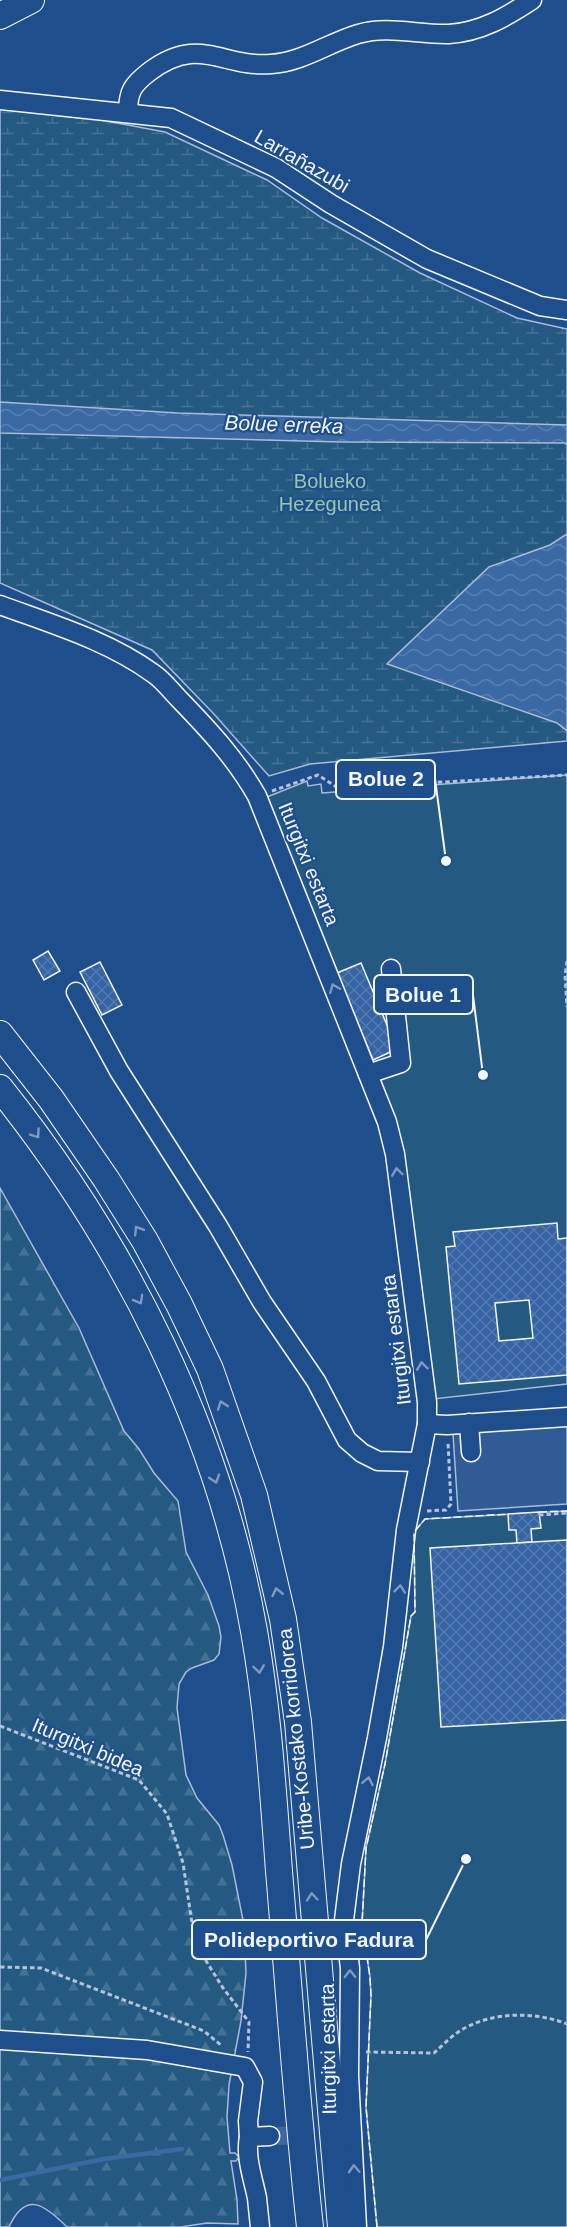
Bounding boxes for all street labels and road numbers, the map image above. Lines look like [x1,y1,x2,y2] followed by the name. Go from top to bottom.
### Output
[251,125,353,197] street label: Larrañazubi
[274,799,344,930] street label: Iturgitxi estarta
[377,1273,415,1406] street label: Iturgitxi estarta
[273,1626,319,1851] street label: Uribe-Kostako korridorea
[29,1714,148,1781] street label: Iturgitxi bidea
[316,1982,340,2115] street label: Iturgitxi estarta

